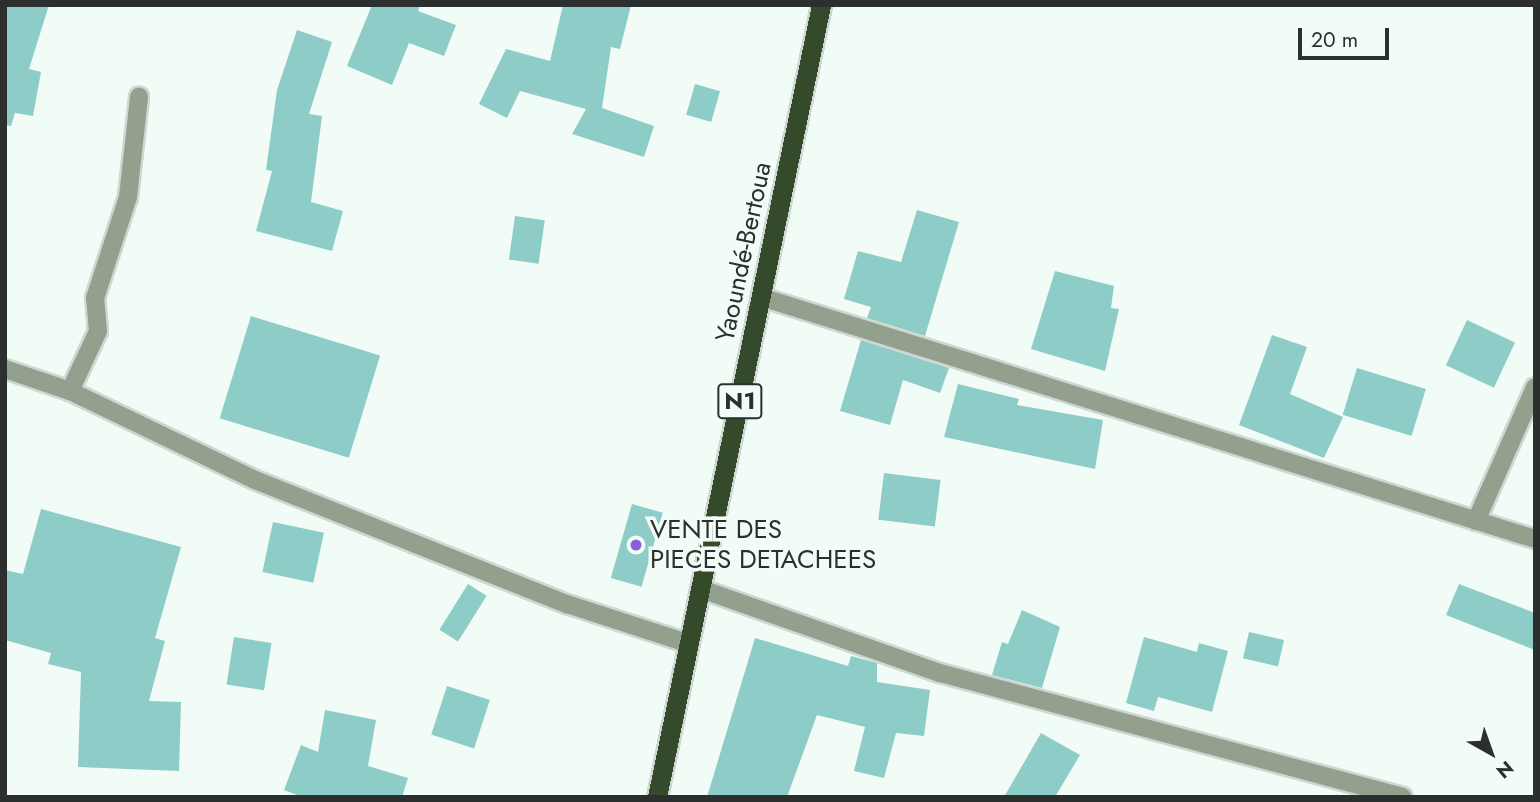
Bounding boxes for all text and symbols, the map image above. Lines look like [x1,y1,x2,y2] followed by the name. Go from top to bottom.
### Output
[1302,14,1393,58] scale bar
[1311,25,1358,55] text: 20 m
[710,159,778,345] street label: Yaoundé-Bertoua
[717,380,763,422] road number: N1
[650,514,876,576] place label: VENTE DES PIECES DETACHEES
[628,537,644,553] marker: VENTE DES PIECES DETACHEES
[1456,718,1526,788] north arrow
[1490,754,1519,785] text: N

